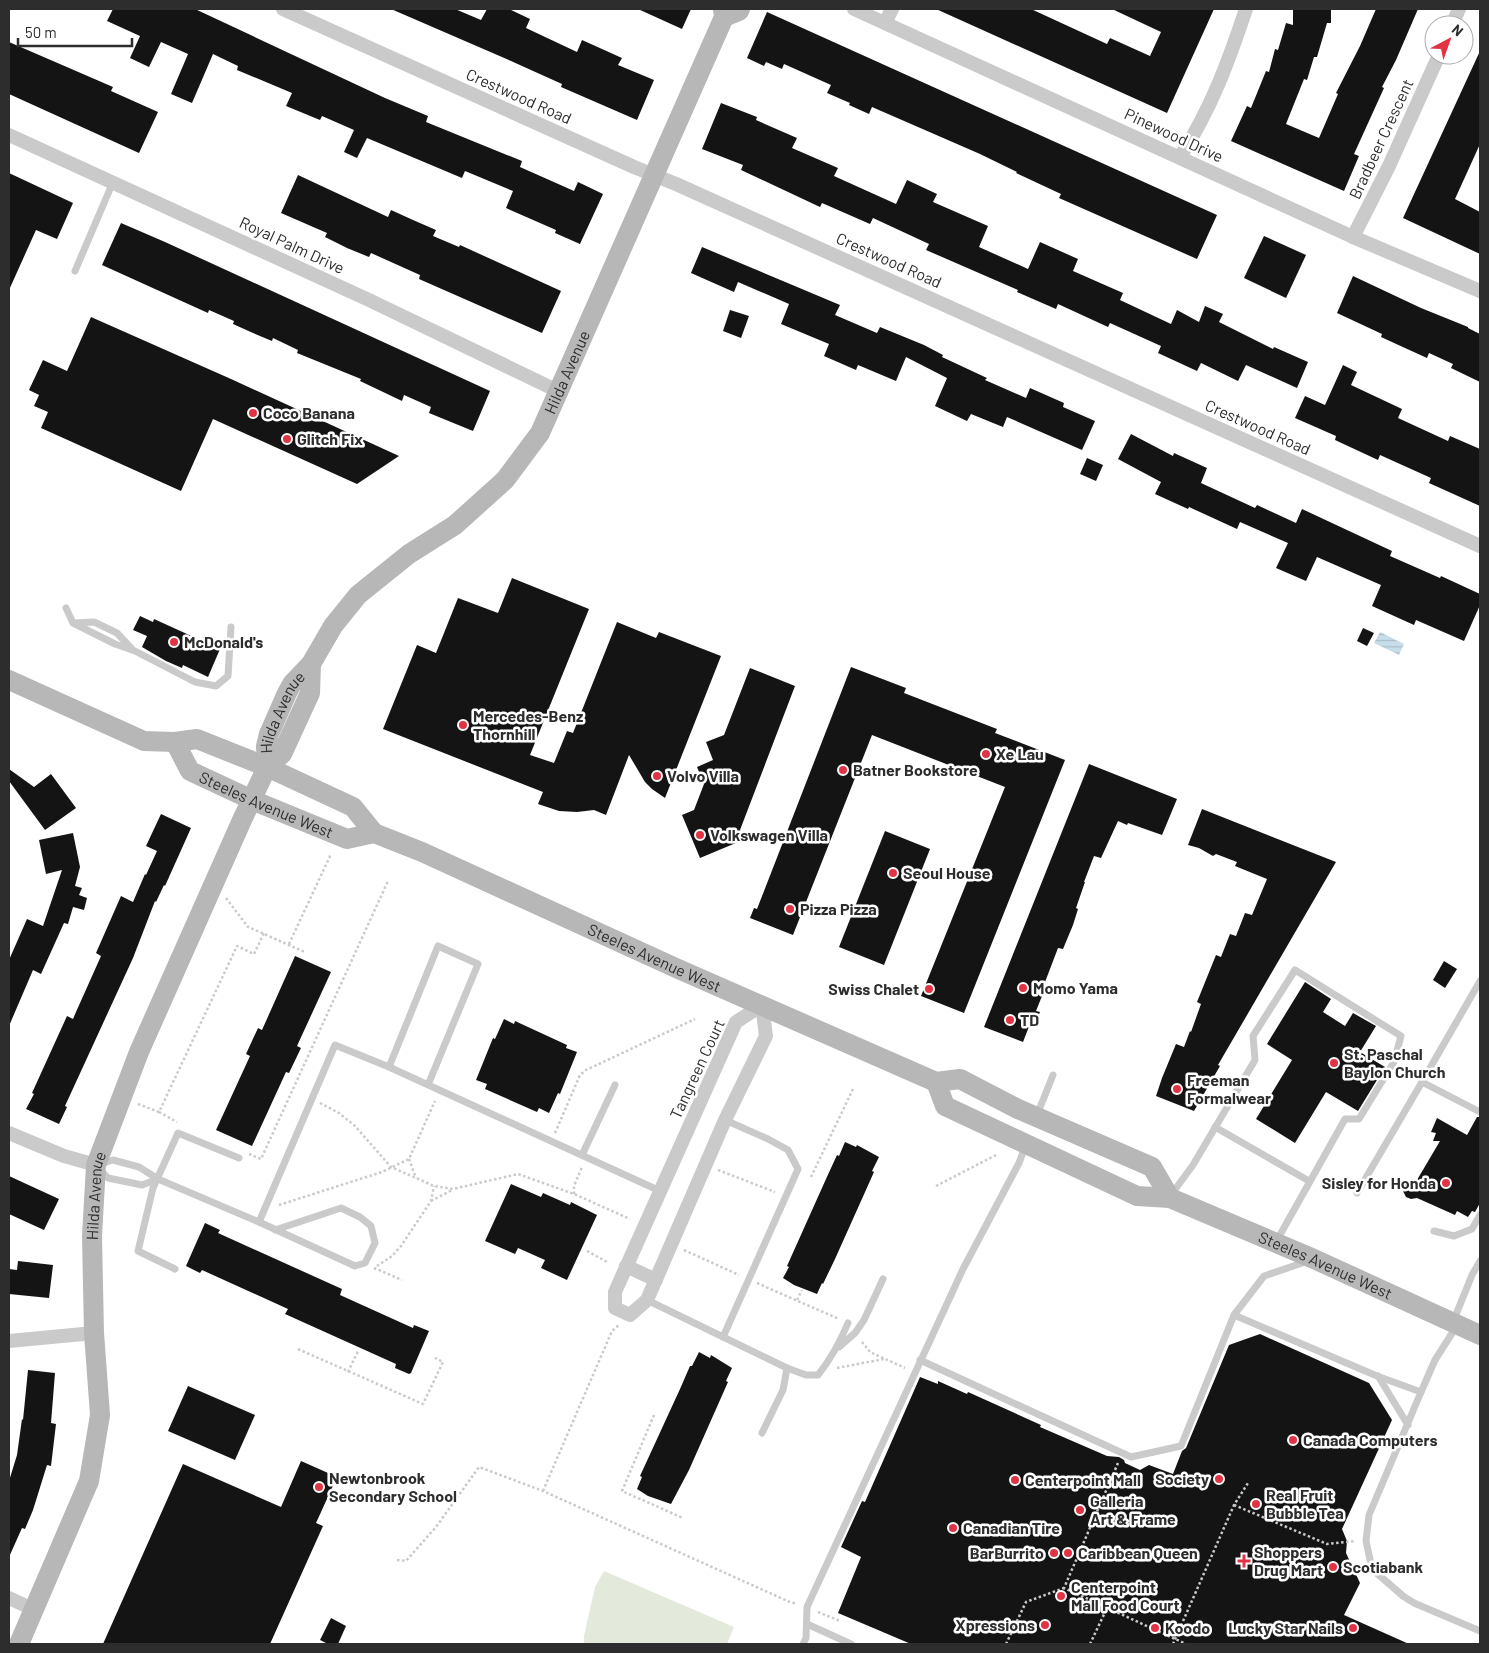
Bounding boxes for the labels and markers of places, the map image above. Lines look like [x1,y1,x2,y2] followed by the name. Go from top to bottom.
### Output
[263,403,355,422] place label: Coco Banana
[247,407,259,419] marker: Coco Banana
[297,429,363,448] place label: Glitch Fix
[281,433,293,445] marker: Glitch Fix
[184,632,263,651] place label: McDonald's
[168,636,180,648] marker: McDonald's
[473,706,583,743] place label: Mercedes-Benz Thornhill
[457,719,469,731] marker: Mercedes-Benz Thornhill
[996,744,1044,763] place label: Xe Lau
[980,748,992,760] marker: Xe Lau
[853,760,978,779] place label: Batner Bookstore
[837,764,849,776] marker: Batner Bookstore
[667,766,739,785] place label: Volvo Villa
[651,770,663,782] marker: Volvo Villa
[710,825,828,844] place label: Volkswagen Villa
[694,829,706,841] marker: Volkswagen Villa
[903,863,991,882] place label: Seoul House
[887,867,899,879] marker: Seoul House
[800,899,877,918] place label: Pizza Pizza
[784,903,796,915] marker: Pizza Pizza
[1033,978,1118,997] place label: Momo Yama
[828,979,919,998] place label: Swiss Chalet
[1017,982,1029,994] marker: Momo Yama
[923,983,935,995] marker: Swiss Chalet
[1020,1010,1039,1029] place label: TD
[1004,1014,1016,1026] marker: TD
[1344,1044,1445,1081] place label: St. Paschal Baylon Church
[1328,1057,1340,1069] marker: St. Paschal Baylon Church
[1187,1070,1271,1107] place label: Freeman Formalwear
[1171,1083,1183,1095] marker: Freeman Formalwear
[1322,1173,1436,1192] place label: Sisley for Honda
[1440,1177,1452,1189] marker: Sisley for Honda
[1303,1430,1438,1449] place label: Canada Computers
[1287,1434,1299,1446] marker: Canada Computers
[329,1468,457,1505] place label: Newtonbrook Secondary School
[1155,1469,1209,1488] place label: Society
[1025,1470,1141,1489] place label: Centerpoint Mall
[1213,1473,1225,1485] marker: Society
[1009,1474,1021,1486] marker: Centerpoint Mall
[313,1481,325,1493] marker: Newtonbrook Secondary School
[1266,1485,1344,1522] place label: Real Fruit Bubble Tea
[1090,1491,1176,1528] place label: Galleria Art & Frame
[1250,1498,1262,1510] marker: Real Fruit Bubble Tea
[1074,1504,1086,1516] marker: Galleria Art & Frame
[963,1518,1060,1537] place label: Canadian Tire
[947,1522,959,1534] marker: Canadian Tire
[1254,1542,1323,1579] place label: Shoppers Drug Mart
[970,1543,1044,1562] place label: BarBurrito
[1078,1543,1198,1562] place label: Caribbean Queen
[1048,1547,1060,1559] marker: BarBurrito
[1062,1547,1074,1559] marker: Caribbean Queen
[1238,1555,1250,1567] marker: Shoppers Drug Mart
[1343,1557,1424,1576] place label: Scotiabank
[1327,1561,1339,1573] marker: Scotiabank
[1071,1577,1180,1614] place label: Centerpoint Mall Food Court
[1055,1590,1067,1602] marker: Centerpoint Mall Food Court
[956,1615,1035,1634] place label: Xpressions
[1165,1618,1210,1637] place label: Koodo
[1228,1618,1343,1637] place label: Lucky Star Nails
[1039,1619,1051,1631] marker: Xpressions
[1149,1622,1161,1634] marker: Koodo
[1347,1622,1359,1634] marker: Lucky Star Nails

